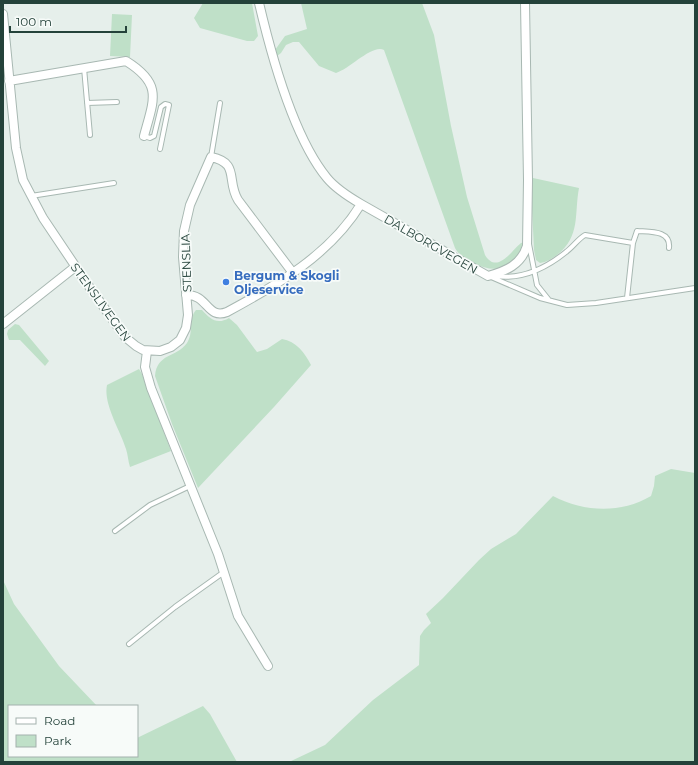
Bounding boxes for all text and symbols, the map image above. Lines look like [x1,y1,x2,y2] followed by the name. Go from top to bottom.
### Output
[10,8,126,34] scale bar
[16,14,52,29] text: 100 m
[381,211,481,277] street label: DALBORGVEGEN
[177,233,195,293] street label: STENSLIA
[68,260,134,344] street label: STENSLIVEGEN
[234,268,339,297] place label: Bergum & Skogli Oljeservice
[221,277,231,287] marker: Bergum & Skogli Oljeservice
[8,705,138,757] legend
[44,713,75,728] text: Road
[44,733,72,748] text: Park

